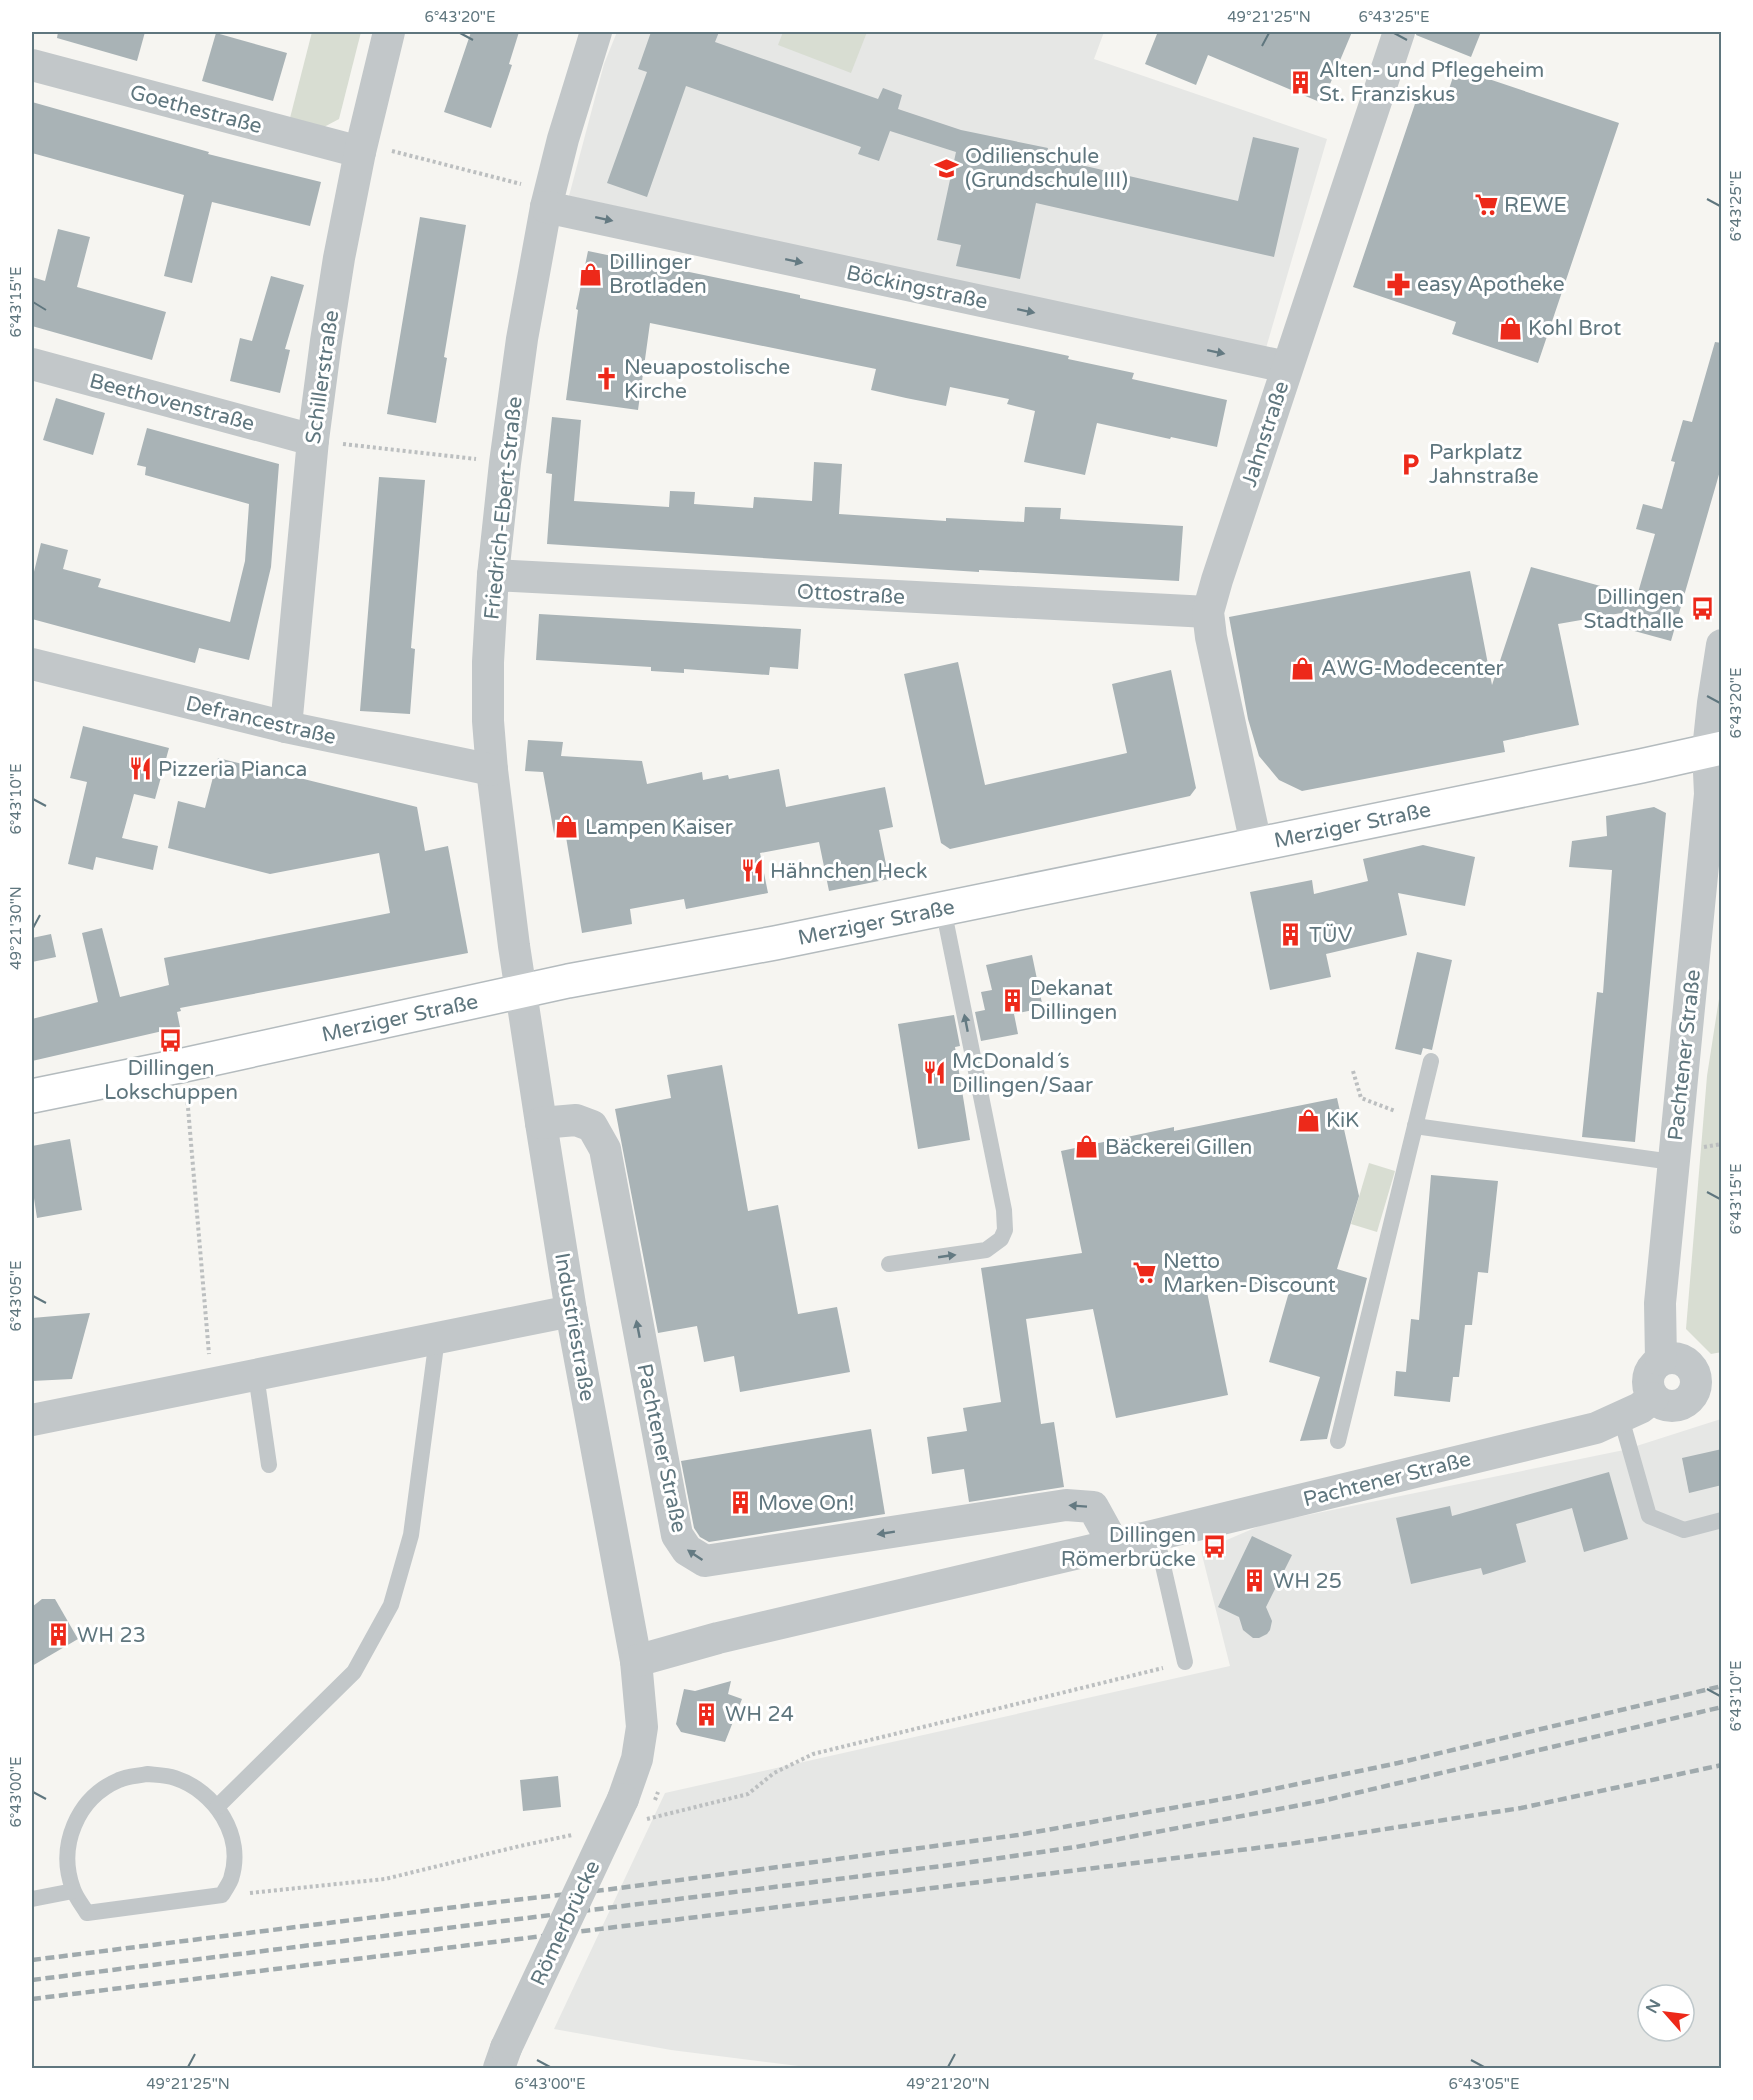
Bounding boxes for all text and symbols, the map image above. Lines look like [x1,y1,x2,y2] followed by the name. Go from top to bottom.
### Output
[424,8,496,26] text: 6°43'20"E
[1227,8,1311,26] text: 49°21'25"N
[1358,8,1430,26] text: 6°43'25"E
[1319,58,1544,107] place label: Alten- und Pflegeheim St. Franziskus
[1288,69,1314,95] building icon: Alten- und Pflegeheim St. Franziskus
[127,80,265,139] street label: Goethestraße
[965,144,1128,193] place label: Odilienschule (Grundschule III)
[934,155,960,181] school or university icon: Odilienschule (Grundschule III)
[1727,170,1745,242] text: 6°43'25"E
[1473,192,1499,218] supermarket icon: REWE
[1504,193,1567,218] place label: REWE
[594,215,613,225] one-way arrow
[609,250,707,299] place label: Dillinger Brotladen
[785,256,803,266] one-way arrow
[844,260,990,315] street label: Böckingstraße
[578,261,604,287] shop icon: Dillinger Brotladen
[7,266,25,338] text: 6°43'15"E
[1386,271,1412,297] pharmacy icon: easy Apotheke
[1417,272,1565,297] place label: easy Apotheke
[1017,307,1036,316] one-way arrow
[301,308,344,446] street label: Schillerstraße
[1497,315,1523,341] shop icon: Kohl Brot
[1528,316,1621,341] place label: Kohl Brot
[1207,348,1226,357] one-way arrow
[624,355,790,404] place label: Neuapostolische Kirche
[593,366,619,392] church icon: Neuapostolische Kirche
[87,368,257,437] street label: Beethovenstraße
[1237,378,1294,490] street label: Jahnstraße
[479,395,528,621] street label: Friedrich-Ebert-Straße
[1429,440,1539,489] place label: Parkplatz Jahnstraße
[1398,451,1424,477] parking icon: Parkplatz Jahnstraße
[796,579,906,610] street label: Ottostraße
[1583,585,1684,634] place label: Dillingen Stadthalle
[1689,596,1715,622] bus stop icon: Dillingen Stadthalle
[1290,655,1316,681] shop icon: AWG-Modecenter
[1321,656,1504,681] place label: AWG-Modecenter
[1727,667,1745,739] text: 6°43'20"E
[183,691,339,750] street label: Defrancestraße
[127,756,153,782] restaurant icon: Pizzeria Pianca
[158,757,307,782] place label: Pizzeria Pianca
[7,763,25,835] text: 6°43'10"E
[1272,797,1433,854] street label: Merziger Straße
[554,814,580,840] shop icon: Lampen Kaiser
[585,815,733,840] place label: Lampen Kaiser
[739,858,765,884] restaurant icon: Hähnchen Heck
[770,859,927,884] place label: Hähnchen Heck
[7,886,25,970] text: 49°21'30"N
[796,895,957,951] street label: Merziger Straße
[1278,922,1304,948] building icon: TÜV
[1309,923,1353,948] place label: TÜV
[1663,968,1706,1142] street label: Pachtener Straße
[1030,976,1117,1025] place label: Dekanat Dillingen
[999,987,1025,1013] building icon: Dekanat Dillingen
[319,989,480,1048] street label: Merziger Straße
[961,1013,970,1032] one-way arrow
[158,1027,184,1053] bus stop icon: Dillingen Lokschuppen
[952,1049,1093,1098] place label: McDonald´s Dillingen/Saar
[104,1056,238,1105] place label: Dillingen Lokschuppen
[921,1060,947,1086] restaurant icon: McDonald´s Dillingen/Saar
[1295,1107,1321,1133] shop icon: KiK
[1326,1108,1359,1133] place label: KiK
[1074,1134,1100,1160] shop icon: Bäckerei Gillen
[1105,1135,1252,1160] place label: Bäckerei Gillen
[1727,1163,1745,1235] text: 6°43'15"E
[1163,1249,1336,1298] place label: Netto Marken-Discount
[549,1251,600,1403] street label: Industriestraße
[938,1252,957,1261] one-way arrow
[7,1260,25,1332] text: 6°43'05"E
[1132,1260,1158,1286] supermarket icon: Netto Marken-Discount
[633,1319,642,1338] one-way arrow
[631,1361,692,1535] street label: Pachtener Straße
[1301,1447,1474,1512] street label: Pachtener Straße
[727,1490,753,1516] building icon: Move On!
[758,1491,855,1516] place label: Move On!
[1069,1501,1088,1511] one-way arrow
[1061,1523,1196,1572] place label: Dillingen Römerbrücke
[876,1529,895,1538] one-way arrow
[1201,1534,1227,1560] bus stop icon: Dillingen Römerbrücke
[687,1550,703,1561] one-way arrow
[1242,1568,1268,1594] building icon: WH 25
[1273,1569,1342,1594] place label: WH 25
[46,1622,72,1648] building icon: WH 23
[77,1623,146,1648] place label: WH 23
[1727,1660,1745,1732] text: 6°43'10"E
[694,1701,720,1727] building icon: WH 24
[725,1702,794,1727] place label: WH 24
[7,1756,25,1828] text: 6°43'00"E
[526,1857,605,1990] street label: Römerbrücke
[1636,1983,1696,2043] north arrow
[1642,1996,1665,2017] text: N
[146,2075,230,2093] text: 49°21'25"N
[514,2075,586,2093] text: 6°43'00"E
[906,2075,990,2093] text: 49°21'20"N
[1448,2075,1520,2093] text: 6°43'05"E

